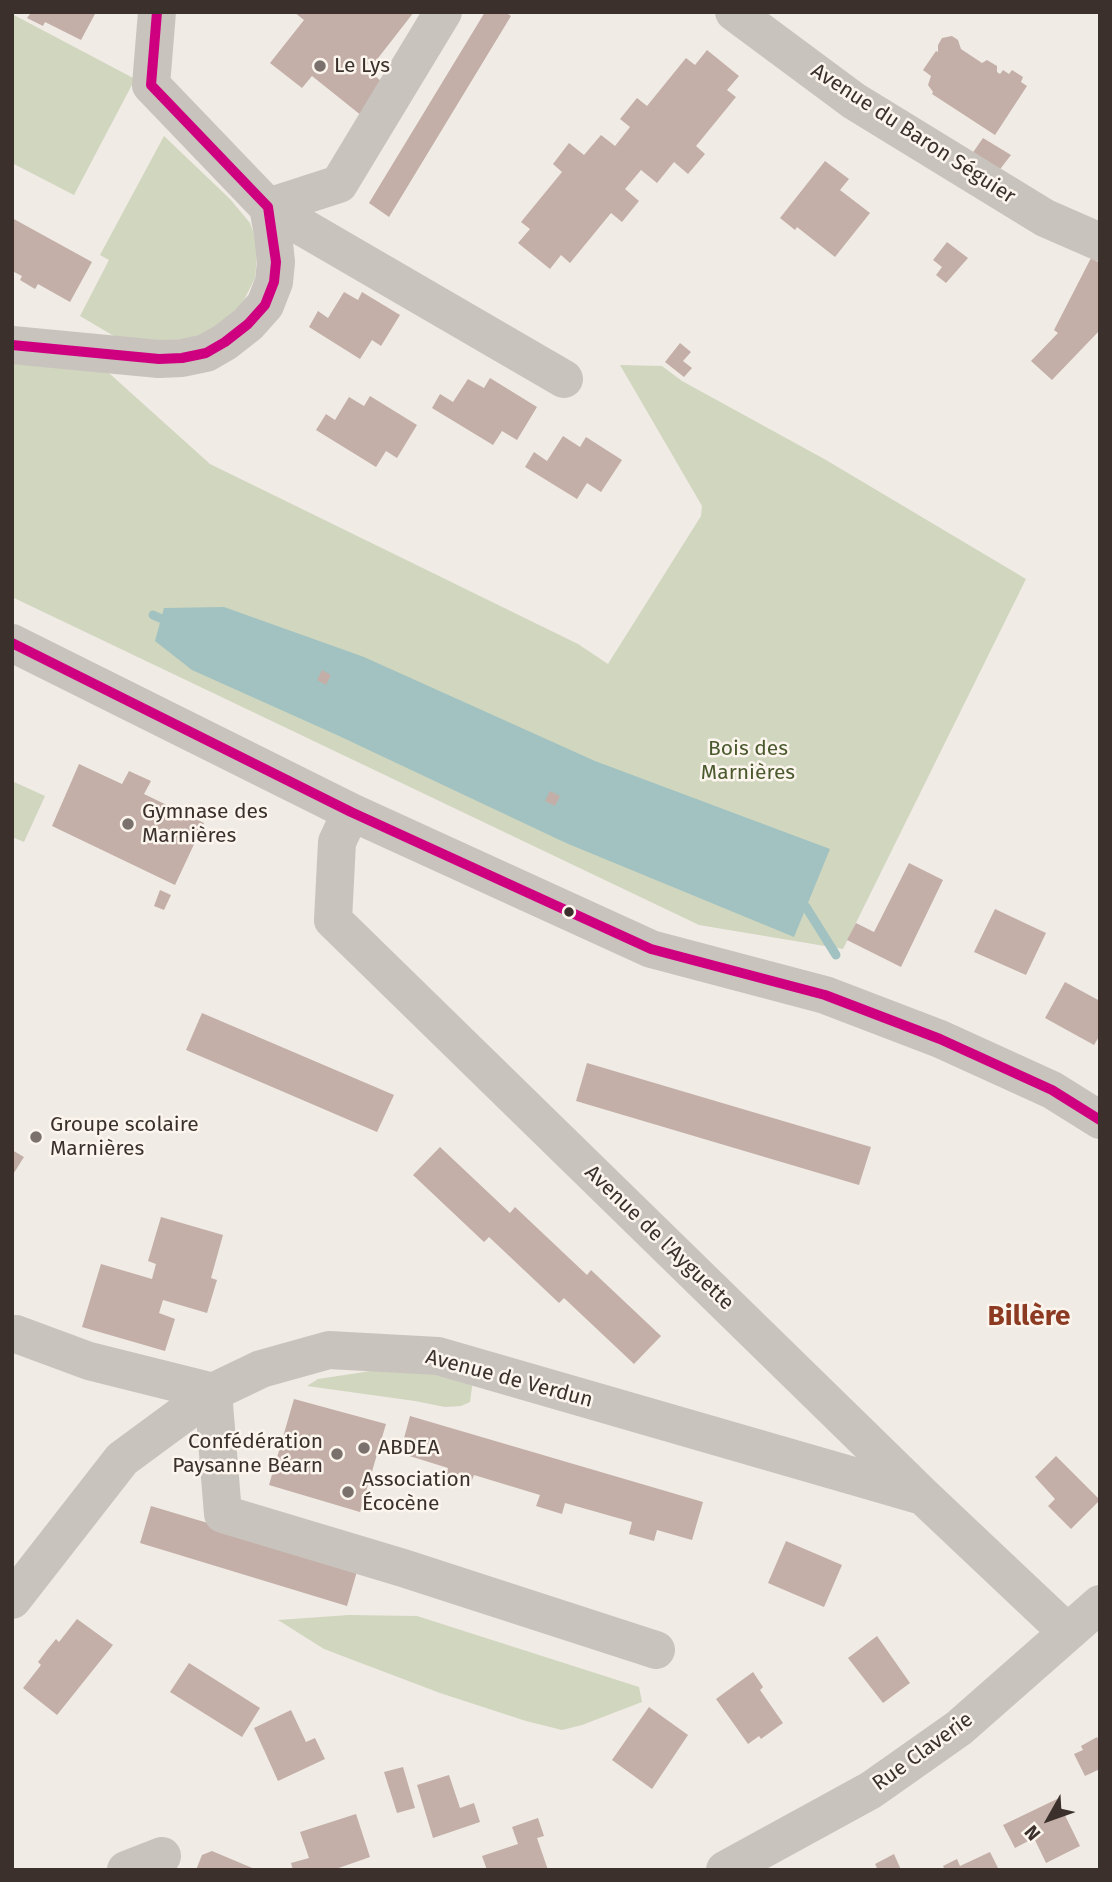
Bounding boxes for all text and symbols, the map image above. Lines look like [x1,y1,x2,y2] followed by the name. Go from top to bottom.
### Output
[334,53,390,79] place label: Le Lys
[312,58,328,74] marker: Le Lys
[806,58,1020,210] street label: Avenue du Baron Séguier
[701,736,795,786] park label: Bois des Marnières
[142,799,268,849] place label: Gymnase des Marnières
[120,816,136,832] marker: Gymnase des Marnières
[562,905,576,919] unlabelled marker
[50,1112,199,1162] place label: Groupe scolaire Marnières
[28,1129,44,1145] marker: Groupe scolaire Marnières
[579,1160,739,1316] street label: Avenue de l'Ayguette
[988,1300,1070,1334] district label: Billère
[423,1345,595,1413] street label: Avenue de Verdun
[172,1429,323,1479] place label: Confédération Paysanne Béarn
[378,1435,440,1461] place label: ABDEA
[356,1440,372,1456] marker: ABDEA
[329,1446,345,1462] marker: Confédération Paysanne Béarn
[362,1467,471,1517] place label: Association Écocène
[340,1484,356,1500] marker: Association Écocène
[868,1707,978,1797] street label: Rue Claverie
[1014,1784,1084,1854] north arrow
[1020,1821,1045,1845] text: N

